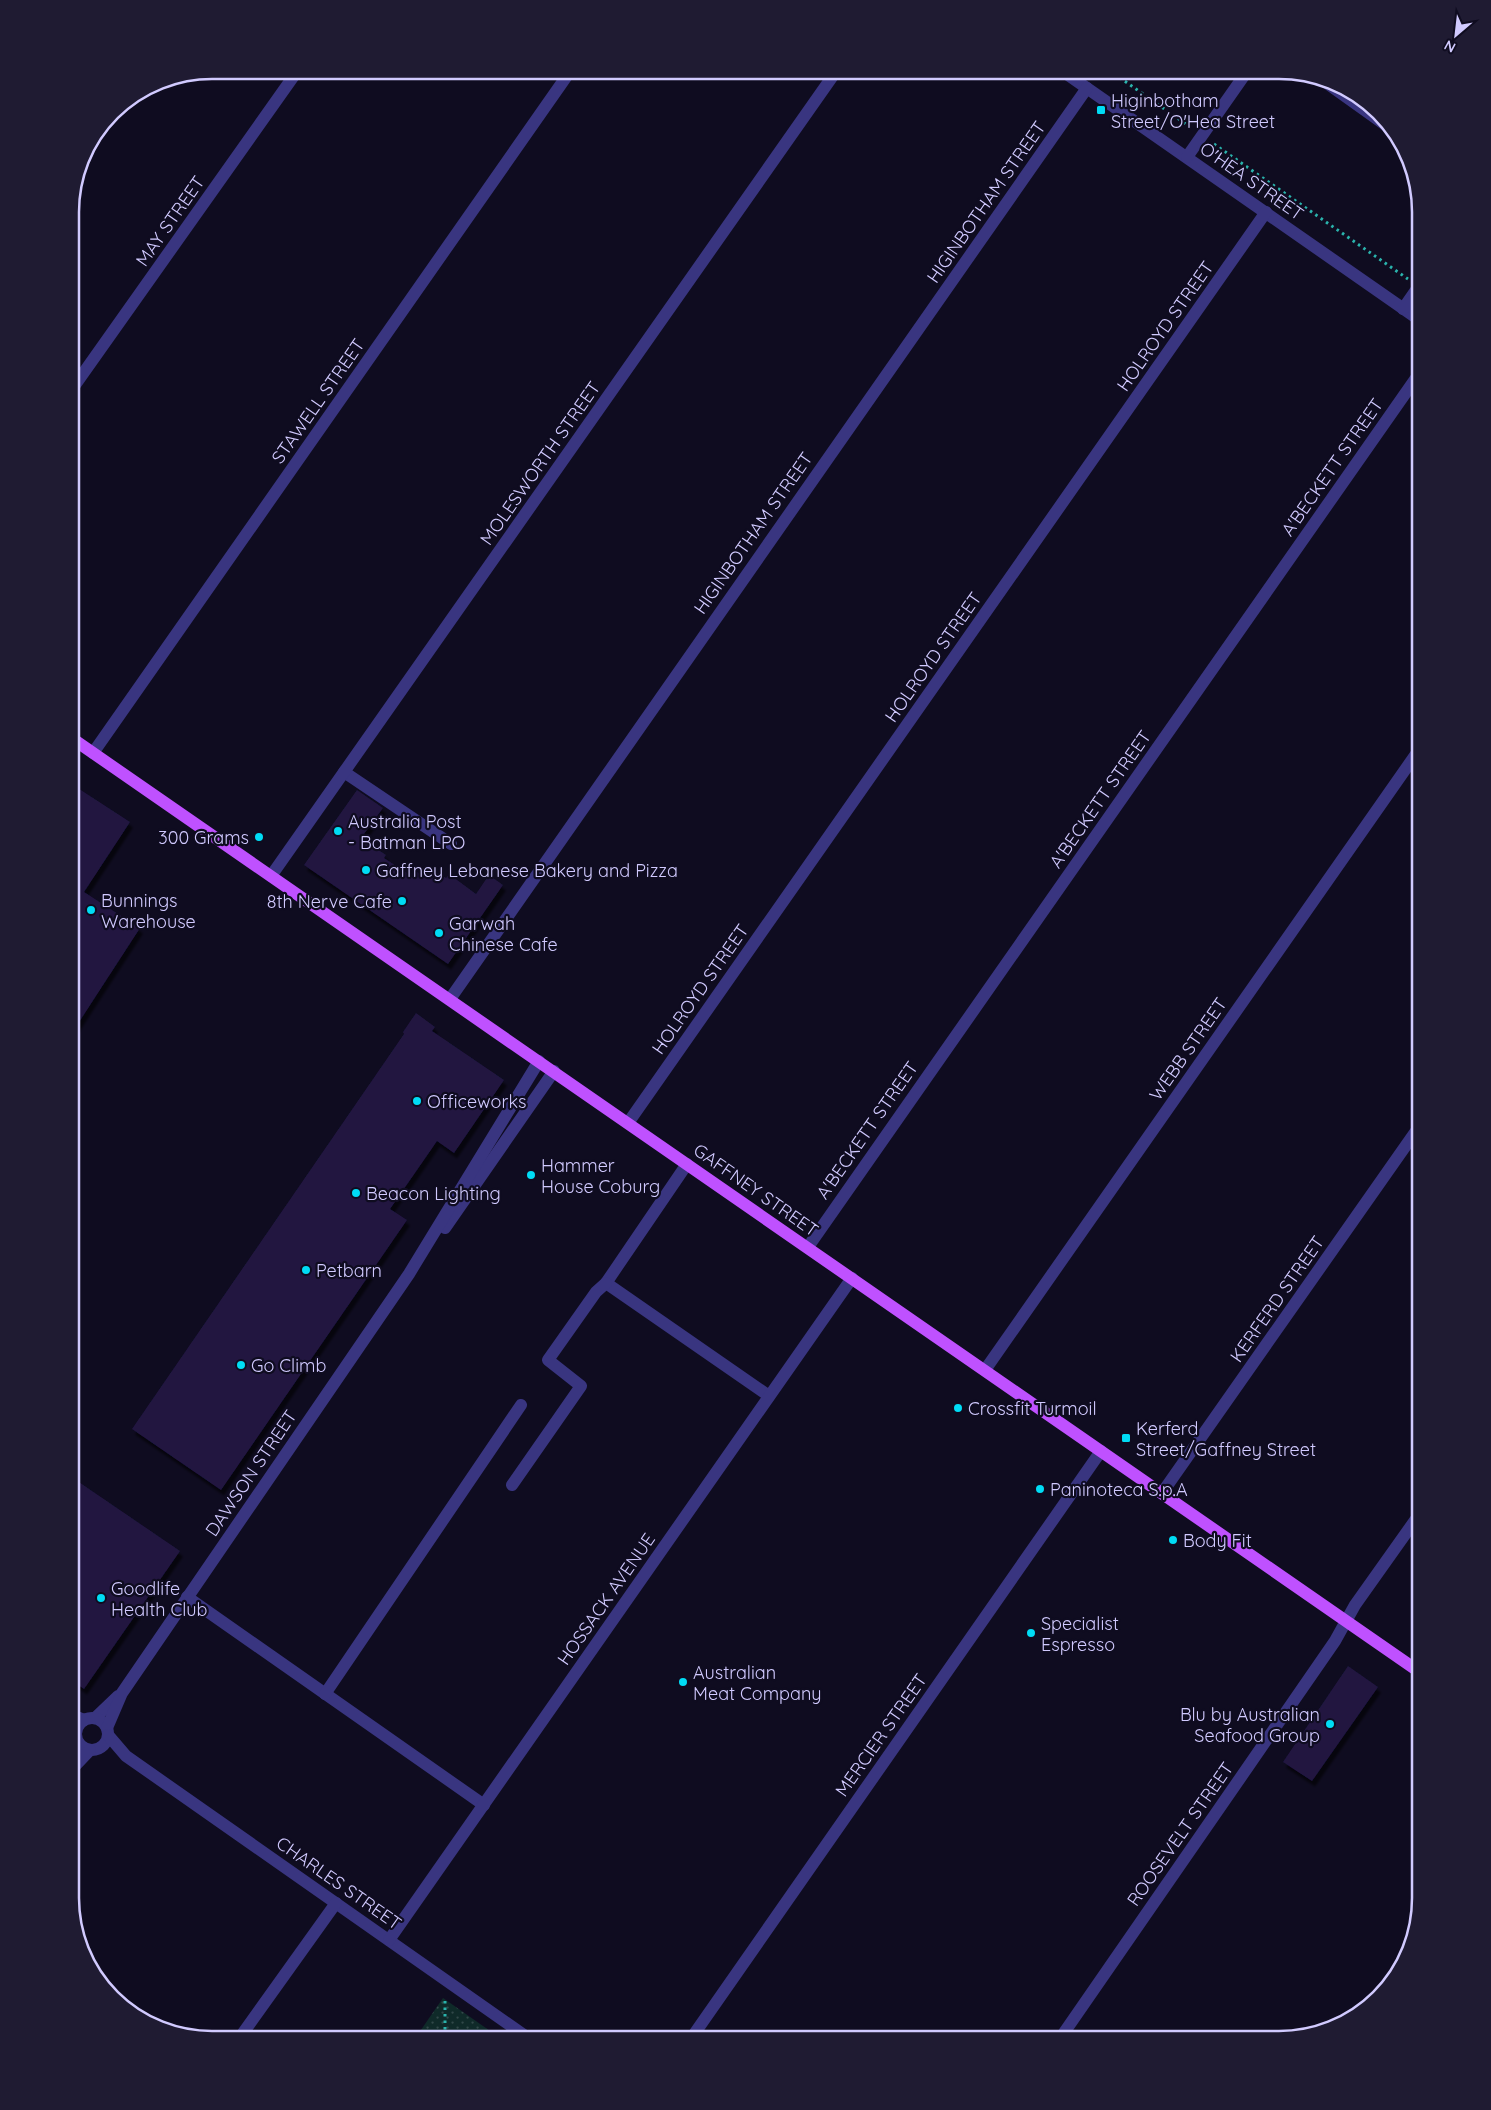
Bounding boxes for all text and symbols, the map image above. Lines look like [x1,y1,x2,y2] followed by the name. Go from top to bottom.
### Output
[1431,10,1481,60] north arrow
[1441,36,1459,57] text: N
[1111,89,1275,133] place label: Higinbotham Street/O'Hea Street
[1095,104,1107,116] marker: Higinbotham Street/O'Hea Street
[921,117,1051,287] street label: HIGINBOTHAM STREET
[1196,137,1308,225] street label: O'HEA STREET
[130,171,210,271] street label: MAY STREET
[1111,256,1219,396] street label: HOLROYD STREET
[266,334,370,468] street label: STAWELL STREET
[475,377,605,549] street label: MOLESWORTH STREET
[1276,394,1388,540] street label: A'BECKETT STREET
[688,448,818,618] street label: HIGINBOTHAM STREET
[879,587,987,727] street label: HOLROYD STREET
[1044,726,1156,872] street label: A'BECKETT STREET
[348,810,465,854] place label: Australia Post - Batman LPO
[332,825,344,837] marker: Australia Post - Batman LPO
[158,826,249,849] place label: 300 Grams
[253,831,265,843] marker: 300 Grams
[376,859,678,882] place label: Gaffney Lebanese Bakery and Pizza
[360,864,372,876] marker: Gaffney Lebanese Bakery and Pizza
[101,889,196,933] place label: Bunnings Warehouse
[267,890,392,913] place label: 8th Nerve Cafe
[396,895,408,907] marker: 8th Nerve Cafe
[85,904,97,916] marker: Bunnings Warehouse
[449,912,558,956] place label: Garwah Chinese Cafe
[646,919,754,1059] street label: HOLROYD STREET
[433,927,445,939] marker: Garwah Chinese Cafe
[1144,993,1232,1105] street label: WEBB STREET
[811,1057,923,1203] street label: A'BECKETT STREET
[427,1090,526,1113] place label: Officeworks
[411,1095,423,1107] marker: Officeworks
[689,1138,823,1242] street label: GAFFNEY STREET
[541,1154,660,1198] place label: Hammer House Coburg
[525,1169,537,1181] marker: Hammer House Coburg
[366,1182,501,1205] place label: Beacon Lighting
[350,1187,362,1199] marker: Beacon Lighting
[1225,1231,1329,1367] street label: KERFERD STREET
[316,1259,382,1282] place label: Petbarn
[300,1264,312,1276] marker: Petbarn
[251,1354,326,1377] place label: Go Climb
[235,1359,247,1371] marker: Go Climb
[968,1397,1097,1420] place label: Crossfit Turmoil
[952,1402,964,1414] marker: Crossfit Turmoil
[200,1405,302,1541] street label: DAWSON STREET
[1136,1417,1316,1461] place label: Kerferd Street/Gaffney Street
[1120,1432,1132,1444] marker: Kerferd Street/Gaffney Street
[1050,1478,1188,1501] place label: Paninoteca S.p.A
[1034,1483,1046,1495] marker: Paninoteca S.p.A
[552,1529,660,1669] street label: HOSSACK AVENUE
[1183,1529,1252,1552] place label: Body Fit
[1167,1534,1179,1546] marker: Body Fit
[111,1577,207,1621] place label: Goodlife Health Club
[95,1592,107,1604] marker: Goodlife Health Club
[1041,1612,1119,1656] place label: Specialist Espresso
[1025,1627,1037,1639] marker: Specialist Espresso
[693,1661,821,1705] place label: Australian Meat Company
[830,1669,932,1801] street label: MERCIER STREET
[677,1676,689,1688] marker: Australian Meat Company
[1180,1703,1320,1747] place label: Blu by Australian Seafood Group
[1324,1718,1336,1730] marker: Blu by Australian Seafood Group
[1122,1757,1238,1910] street label: ROOSEVELT STREET
[272,1831,406,1935] street label: CHARLES STREET

